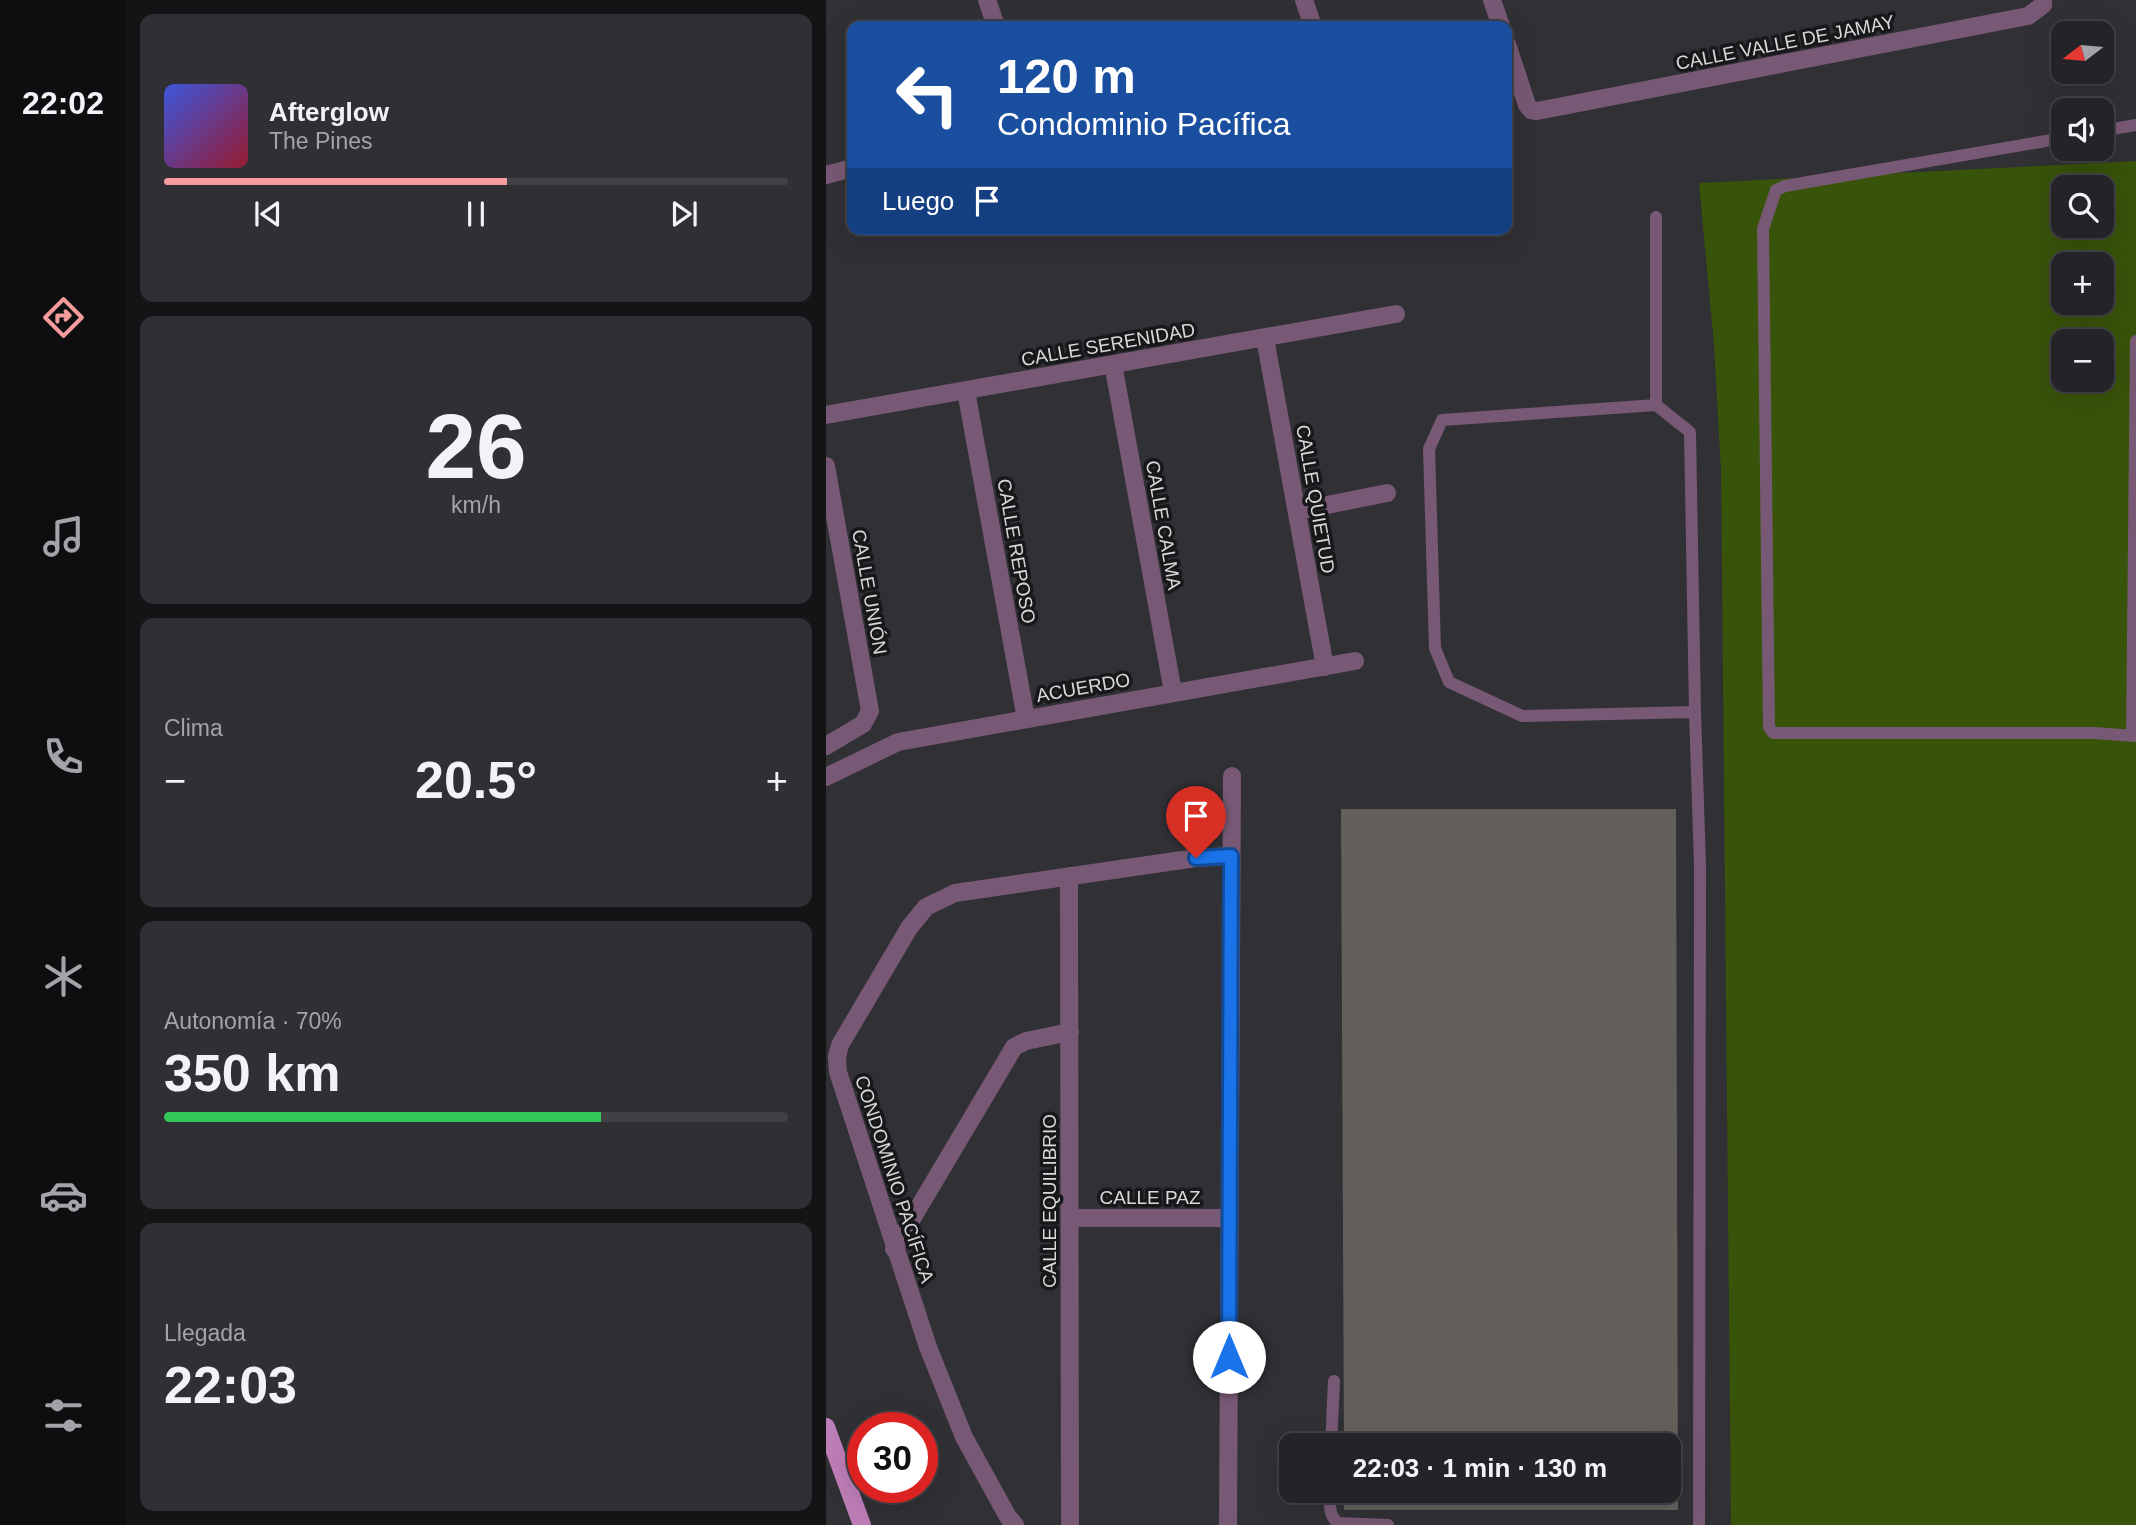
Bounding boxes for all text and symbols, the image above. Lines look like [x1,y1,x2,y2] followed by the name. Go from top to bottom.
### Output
[1674,11,1896,74] street label: CALLE VALLE DE JAMAY
[2051,21,2114,84] north arrow
[2051,21,2114,392] map controls
[882,49,973,140] icon: left
[997,49,1136,103] text: 120 m
[22,85,104,121] text: 22:02
[269,97,389,127] text: Afterglow
[2051,98,2114,161] button: sound
[997,106,1290,142] text: Condominio Pacífica
[269,128,373,154] text: The Pines
[2051,175,2114,238] button: search
[968,182,1006,220] icon: arrive
[882,186,954,216] text: Luego
[249,195,287,233] icon: previous
[457,195,495,233] icon: pause
[665,195,703,233] icon: next
[2051,252,2114,315] button: +
[39,293,88,342] icon: directions
[1019,319,1197,370] street label: CALLE SERENIDAD
[2051,329,2114,392] button: −
[425,396,527,497] text: 26
[1292,423,1339,575] street label: CALLE QUIETUD
[1142,459,1185,592] street label: CALLE CALMA
[993,477,1040,625] street label: CALLE REPOSO
[451,492,501,518] text: km/h
[39,512,88,561] icon: music
[848,528,891,656] street label: CALLE UNIÓN
[1034,669,1132,706] street label: ACUERDO
[164,715,223,741] text: Clima
[39,732,88,781] icon: phone
[415,751,537,809] text: 20.5°
[164,760,186,802] text: −
[766,760,788,802] text: +
[1166,786,1226,858] pin
[1177,797,1215,835] icon: arrive
[39,952,88,1001] icon: climate
[164,1008,342,1034] text: Autonomía · 70%
[164,1044,340,1102] text: 350 km
[851,1073,938,1286] street label: CONDOMINIO PACÍFICA
[1039,1114,1060,1288] street label: CALLE EQUILIBRIO
[39,1171,88,1220] icon: car
[1099,1187,1201,1208] street label: CALLE PAZ
[164,1320,246,1346] text: Llegada
[1192,1320,1266,1394] position arrow
[164,1356,297,1414] text: 22:03
[39,1391,88,1440] icon: filters
[847,1412,938,1503] speed limit sign: 30
[1353,1453,1607,1483] text: 22:03 · 1 min · 130 m

